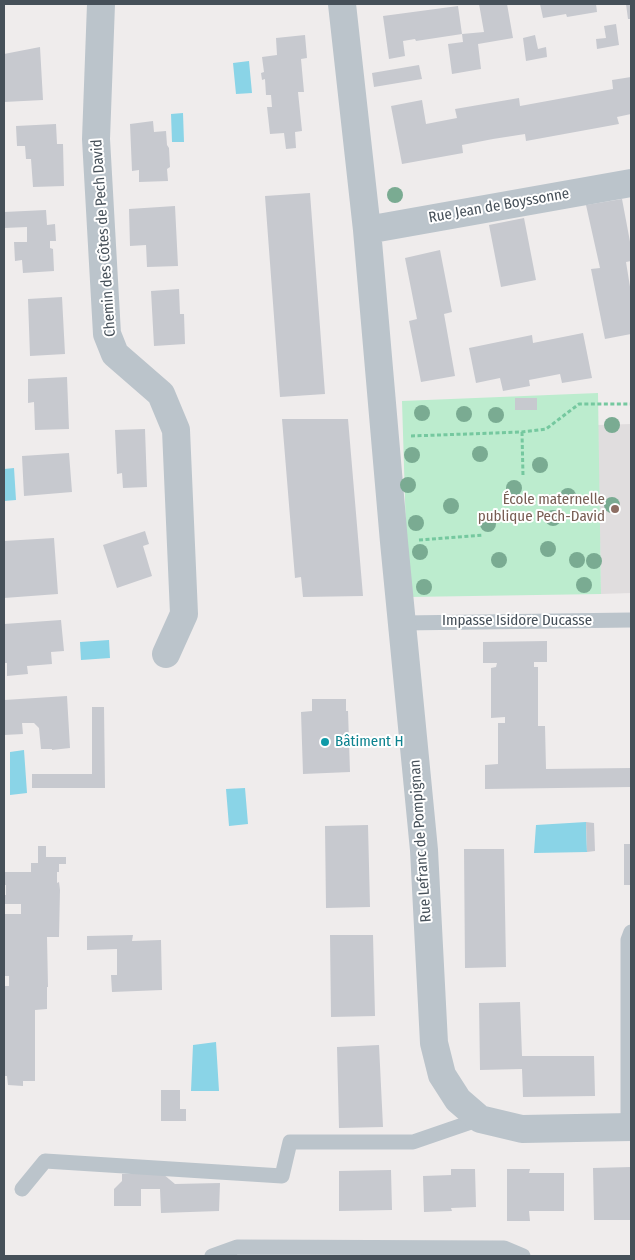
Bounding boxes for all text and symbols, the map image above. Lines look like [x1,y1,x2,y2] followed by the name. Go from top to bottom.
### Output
[88,139,120,337] street label: Chemin des Côtes de Pech David
[427,185,571,227] street label: Rue Jean de Boyssonne
[478,491,605,526] place label: École maternelle publique Pech-David
[609,503,621,515] marker: École maternelle publique Pech-David
[442,612,592,630] street label: Impasse Isidore Ducasse
[335,733,404,751] place label: Bâtiment H
[319,736,331,748] marker: Bâtiment H
[406,759,436,923] street label: Rue Lefranc de Pompignan

